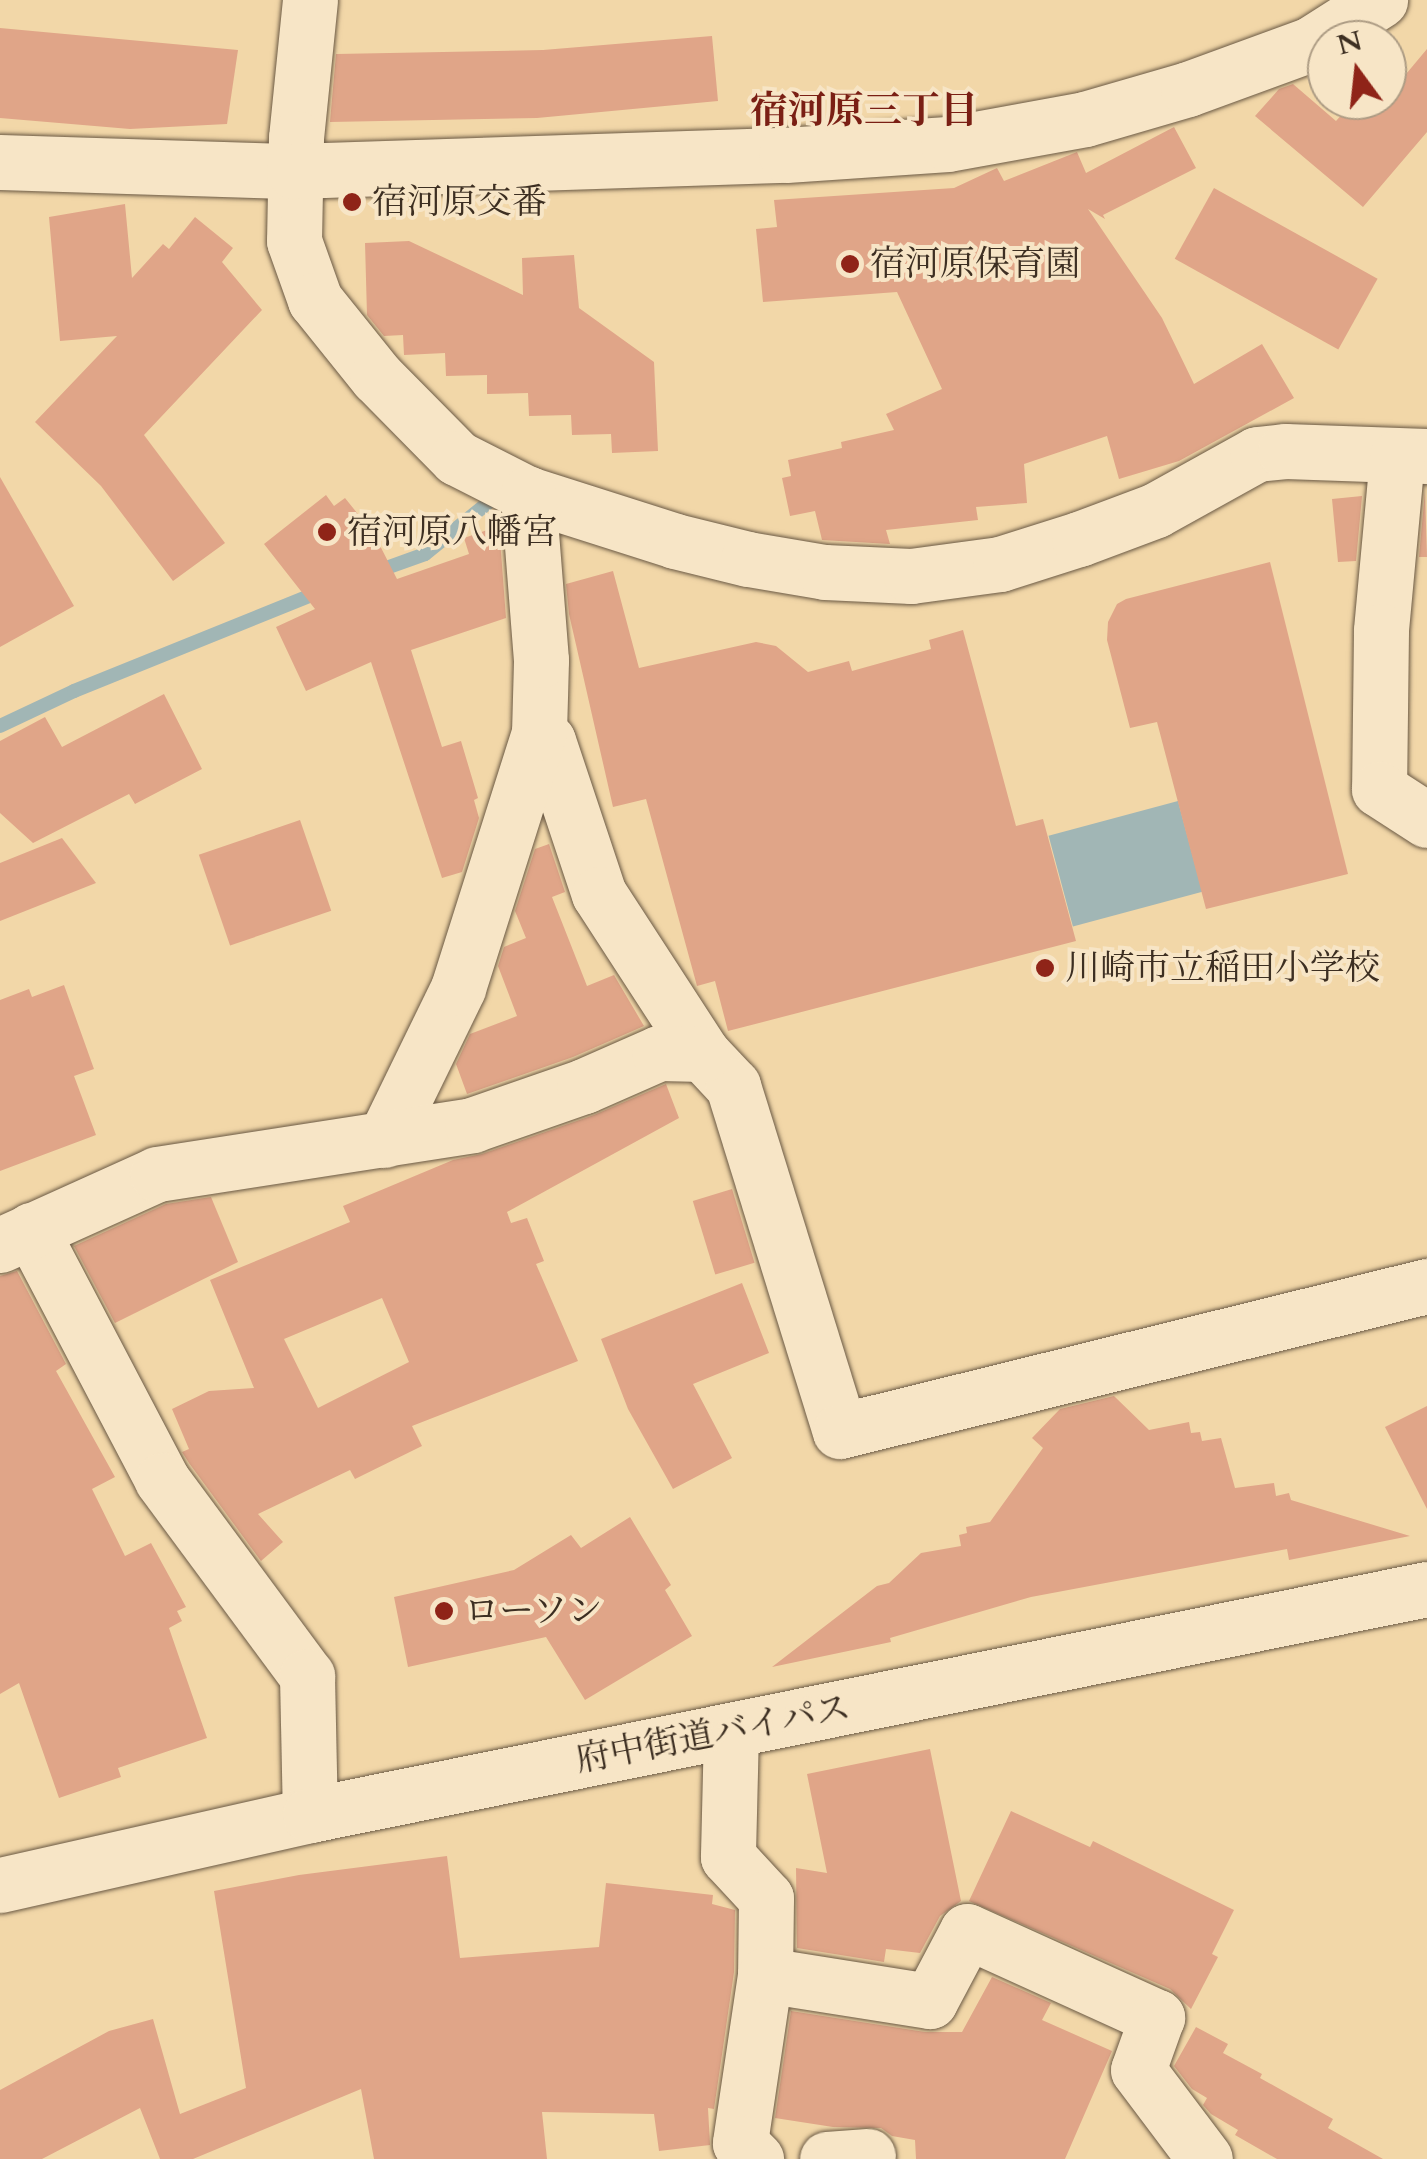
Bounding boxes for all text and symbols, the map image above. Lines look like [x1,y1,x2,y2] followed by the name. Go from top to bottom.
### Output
[1307,20,1407,120] north arrow
[1333,21,1366,64] text: N
[750,89,978,135] district label: 宿河原三丁目
[372,181,547,223] place label: 宿河原交番
[341,191,363,213] marker: 宿河原交番
[870,243,1080,285] place label: 宿河原保育園
[839,253,861,275] marker: 宿河原保育園
[347,511,557,553] place label: 宿河原八幡宮
[316,521,338,543] marker: 宿河原八幡宮
[1065,947,1380,989] place label: 川崎市立稲田小学校
[1034,957,1056,979] marker: 川崎市立稲田小学校
[464,1590,604,1632] place label: ローソン
[433,1600,455,1622] marker: ローソン
[572,1687,854,1781] street label: 府中街道バイパス

